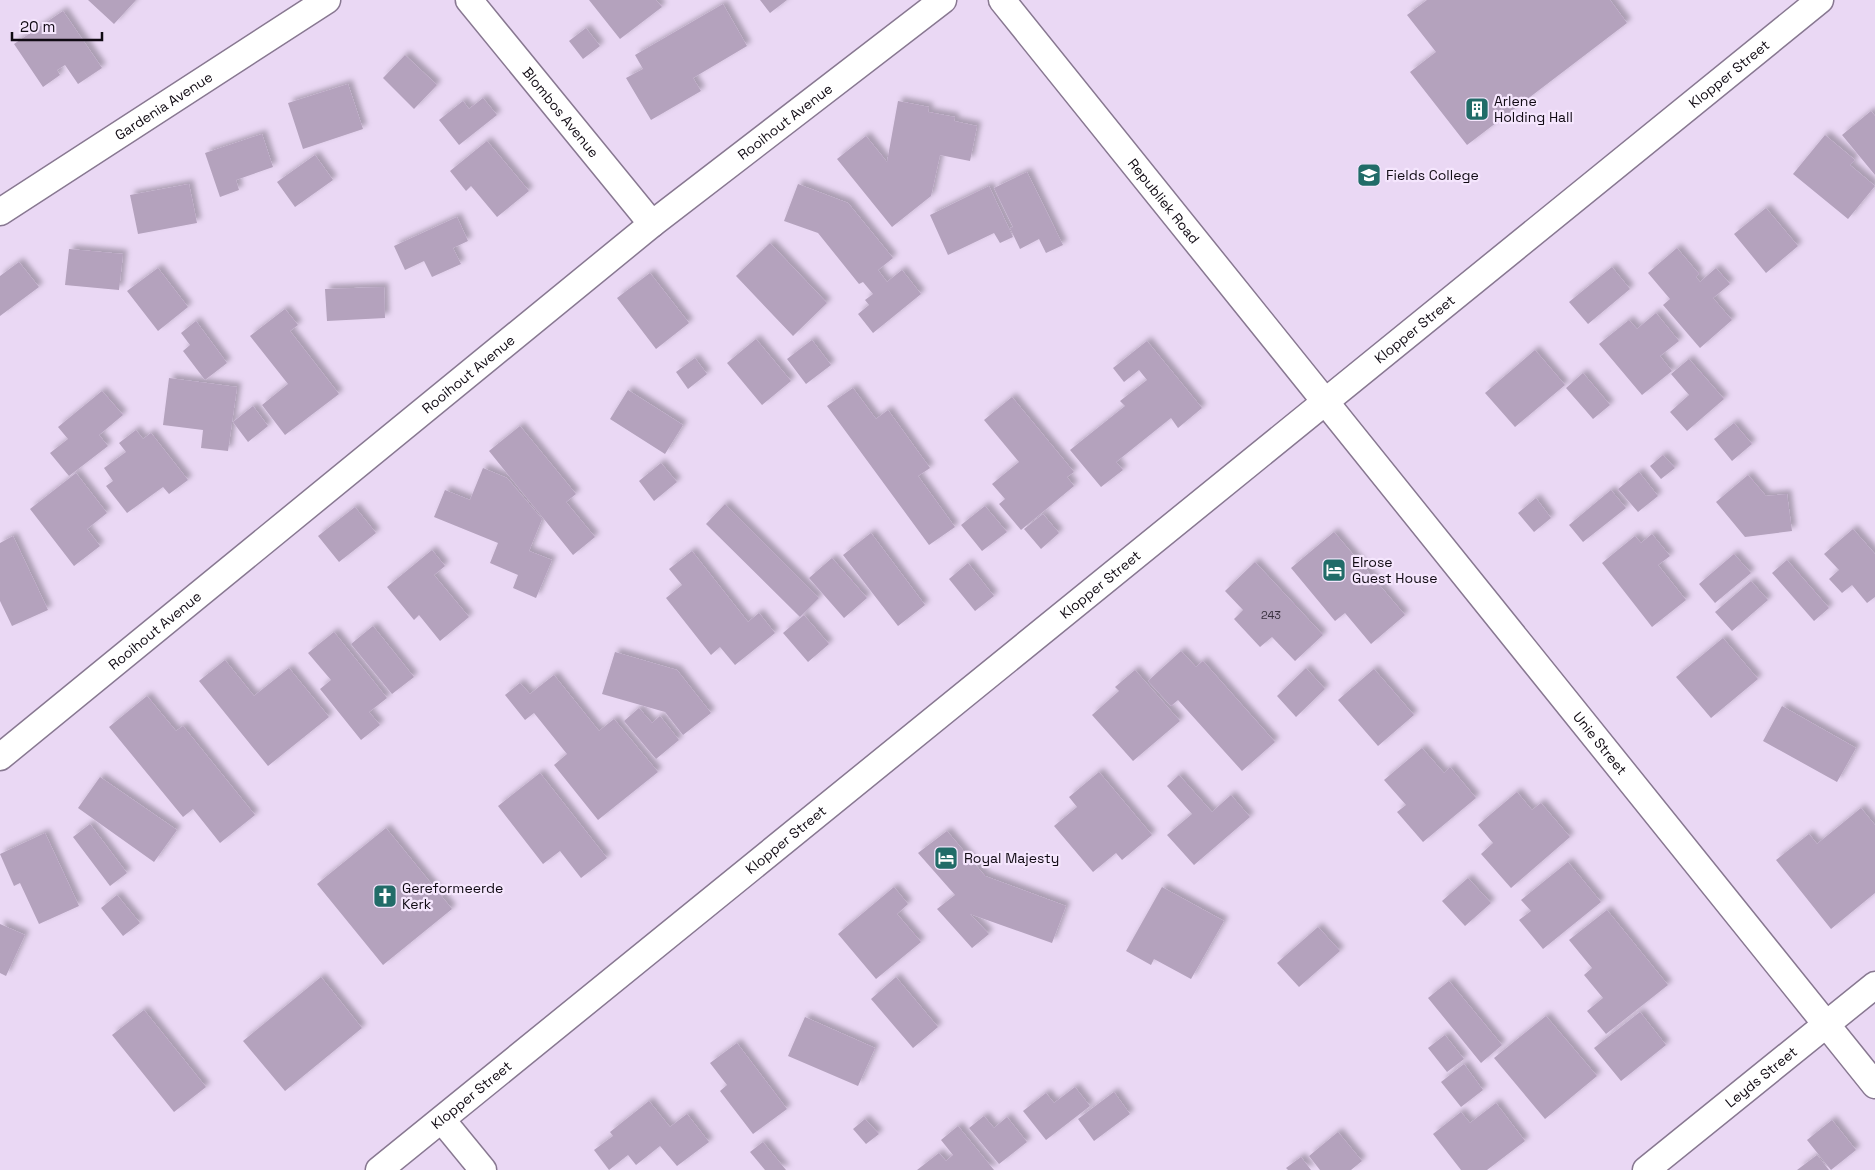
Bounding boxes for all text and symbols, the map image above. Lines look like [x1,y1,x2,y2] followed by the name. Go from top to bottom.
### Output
[12,10,102,42] scale bar
[20,17,55,36] text: 20 m
[1685,36,1773,112] street label: Klopper Street
[519,63,603,161] street label: Blombos Avenue
[111,68,216,144] street label: Gardenia Avenue
[734,79,836,164] street label: Rooihout Avenue
[1494,92,1573,126] place label: Arlene Holding Hall
[1464,96,1490,122] building icon: Arlene Holding Hall
[1124,155,1204,247] street label: Republiek Road
[1356,162,1382,188] school or university icon: Fields College
[1386,166,1479,184] place label: Fields College
[1371,291,1459,367] street label: Klopper Street
[418,331,519,417] street label: Rooihout Avenue
[1056,546,1144,623] street label: Klopper Street
[1352,553,1437,587] place label: Elrose Guest House
[1321,557,1347,583] hotel icon: Elrose Guest House
[105,587,205,674] street label: Rooihout Avenue
[1261,608,1281,622] house number: 243
[1569,708,1631,779] street label: Unie Street
[742,802,830,878] street label: Klopper Street
[933,845,959,871] hotel icon: Royal Majesty
[964,849,1059,867] place label: Royal Majesty
[402,879,503,913] place label: Gereformeerde Kerk
[372,883,398,909] church icon: Gereformeerde Kerk
[1721,1043,1801,1111] street label: Leyds Street
[427,1057,515,1133] street label: Klopper Street

